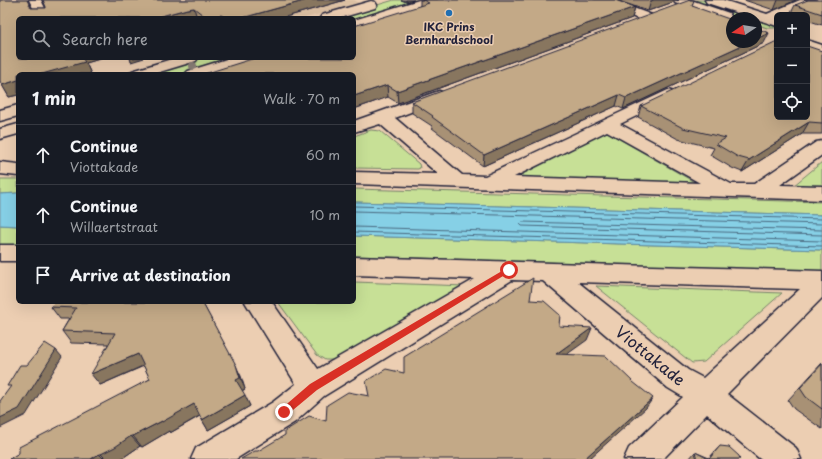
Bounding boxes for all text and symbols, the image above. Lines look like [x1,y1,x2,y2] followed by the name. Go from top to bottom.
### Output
[444,8,454,18] marker: IKC Prins Bernhardschool
[726,12,762,48] north arrow
[774,12,810,120] map controls
[774,12,810,48] button: +
[16,16,356,60] search box
[405,18,493,48] place label: IKC Prins Bernhardschool
[30,27,52,49] icon: search
[62,27,148,50] text: Search here
[774,48,810,84] button: −
[774,84,810,120] button: locate
[32,85,76,111] text: 1 min
[263,89,340,108] text: Walk · 70 m
[70,134,138,157] text: Continue
[32,144,54,166] icon: ahead
[306,145,340,164] text: 60 m
[70,157,138,176] text: Viottakade
[70,194,138,217] text: Continue
[32,204,54,226] icon: ahead
[310,205,340,224] text: 10 m
[70,217,158,236] text: Willaertstraat
[500,261,518,279] route start
[70,263,231,286] text: Arrive at destination
[32,264,54,286] icon: arrive
[611,319,691,391] street label: Viottakade
[275,403,293,421] route end

